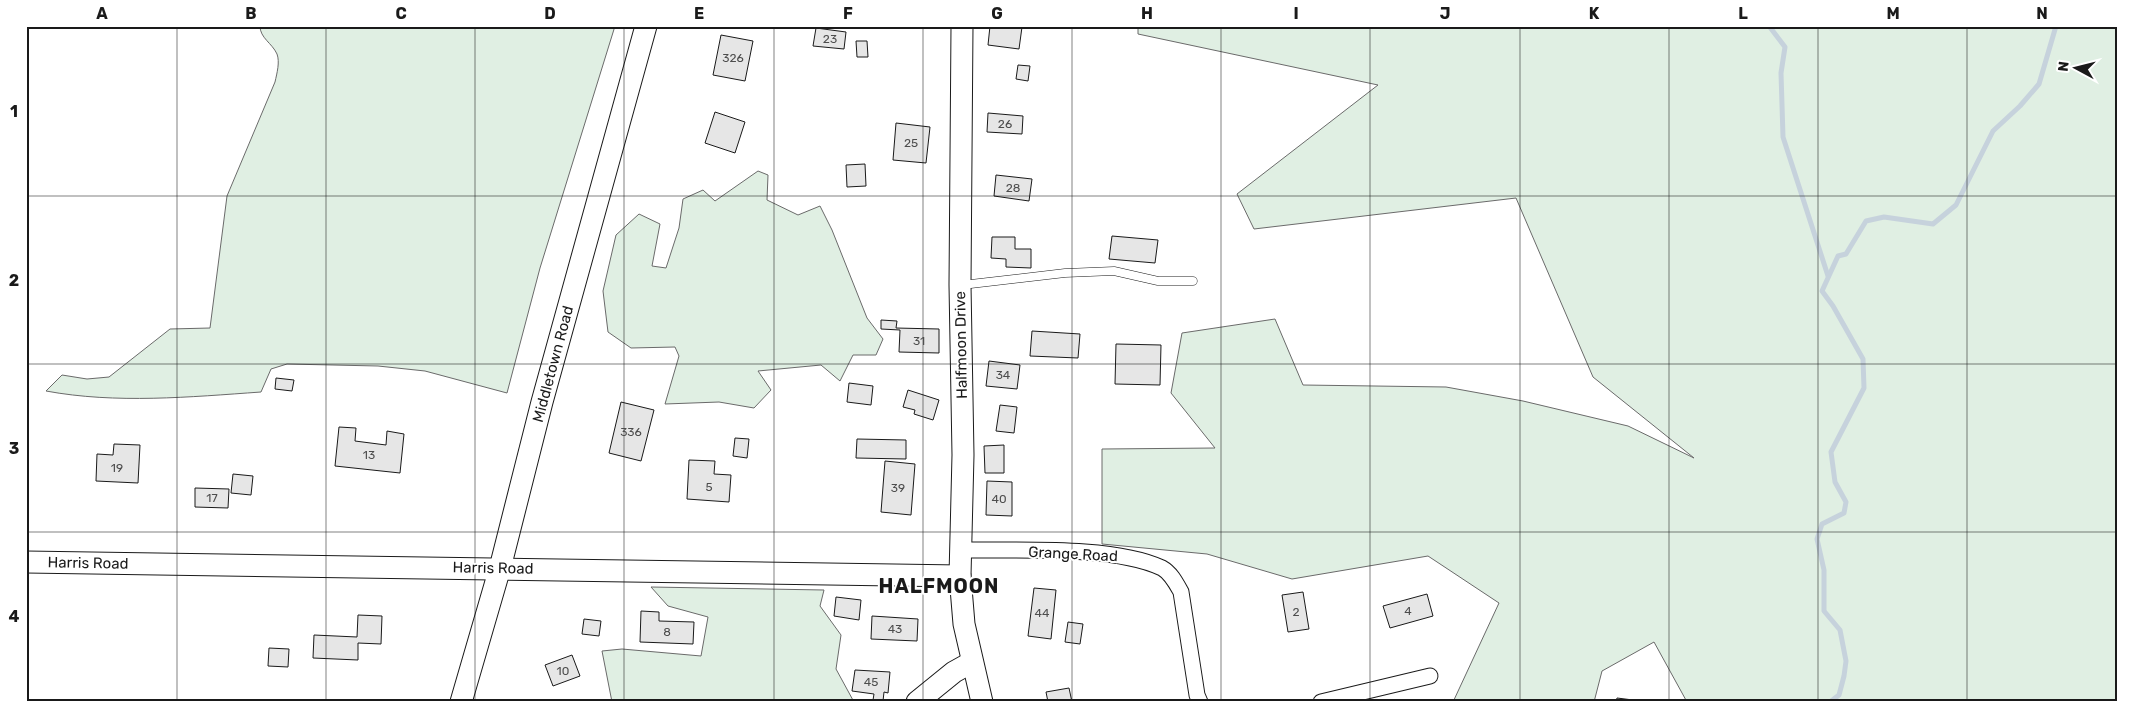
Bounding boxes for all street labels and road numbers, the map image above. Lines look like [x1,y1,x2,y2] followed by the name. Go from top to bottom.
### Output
[951,291,971,399] street label: Halfmoon Drive
[529,304,577,424] street label: Middletown Road
[1028,543,1118,565] street label: Grange Road
[47,553,129,573] street label: Harris Road
[452,558,534,578] street label: Harris Road

